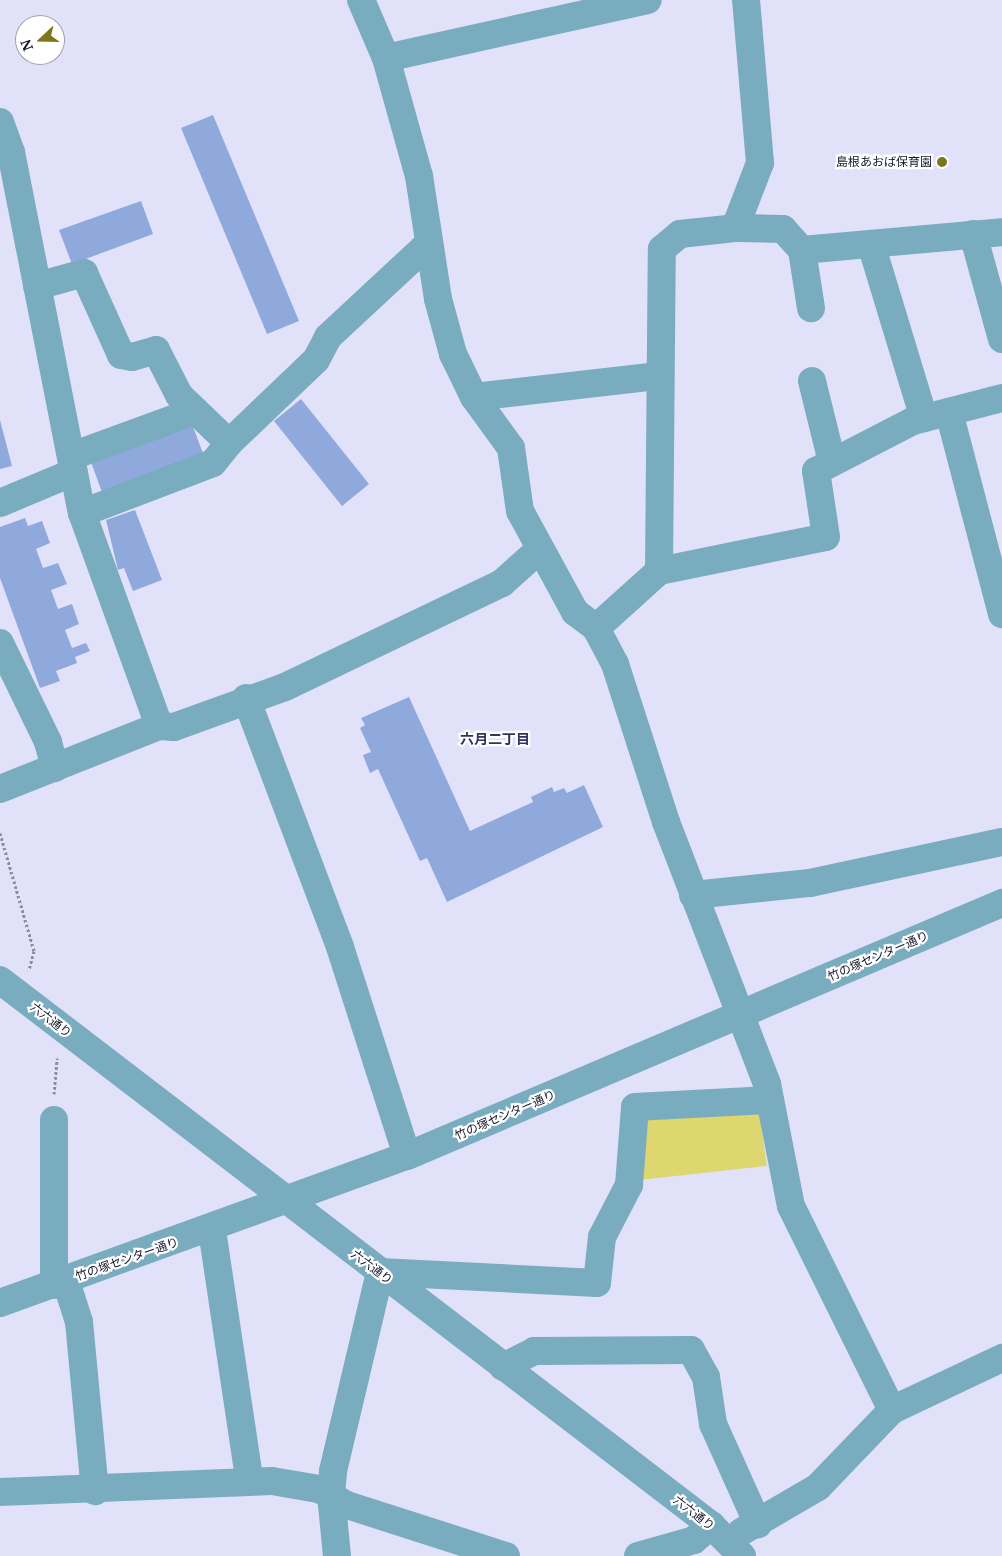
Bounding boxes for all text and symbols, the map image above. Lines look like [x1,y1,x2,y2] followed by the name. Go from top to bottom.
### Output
[15,15,65,65] north arrow
[16,37,37,54] text: N
[836,155,932,169] place label: 島根あおば保育園
[936,156,948,168] marker: 島根あおば保育園
[460,731,530,747] district label: 六月二丁目
[825,928,931,984] street label: 竹の塚センター通り
[28,1000,74,1040] street label: 六六通り
[452,1087,558,1143] street label: 竹の塚センター通り
[74,1235,180,1283] street label: 竹の塚センター通り
[348,1247,396,1287] street label: 六六通り
[671,1493,717,1533] street label: 六六通り

